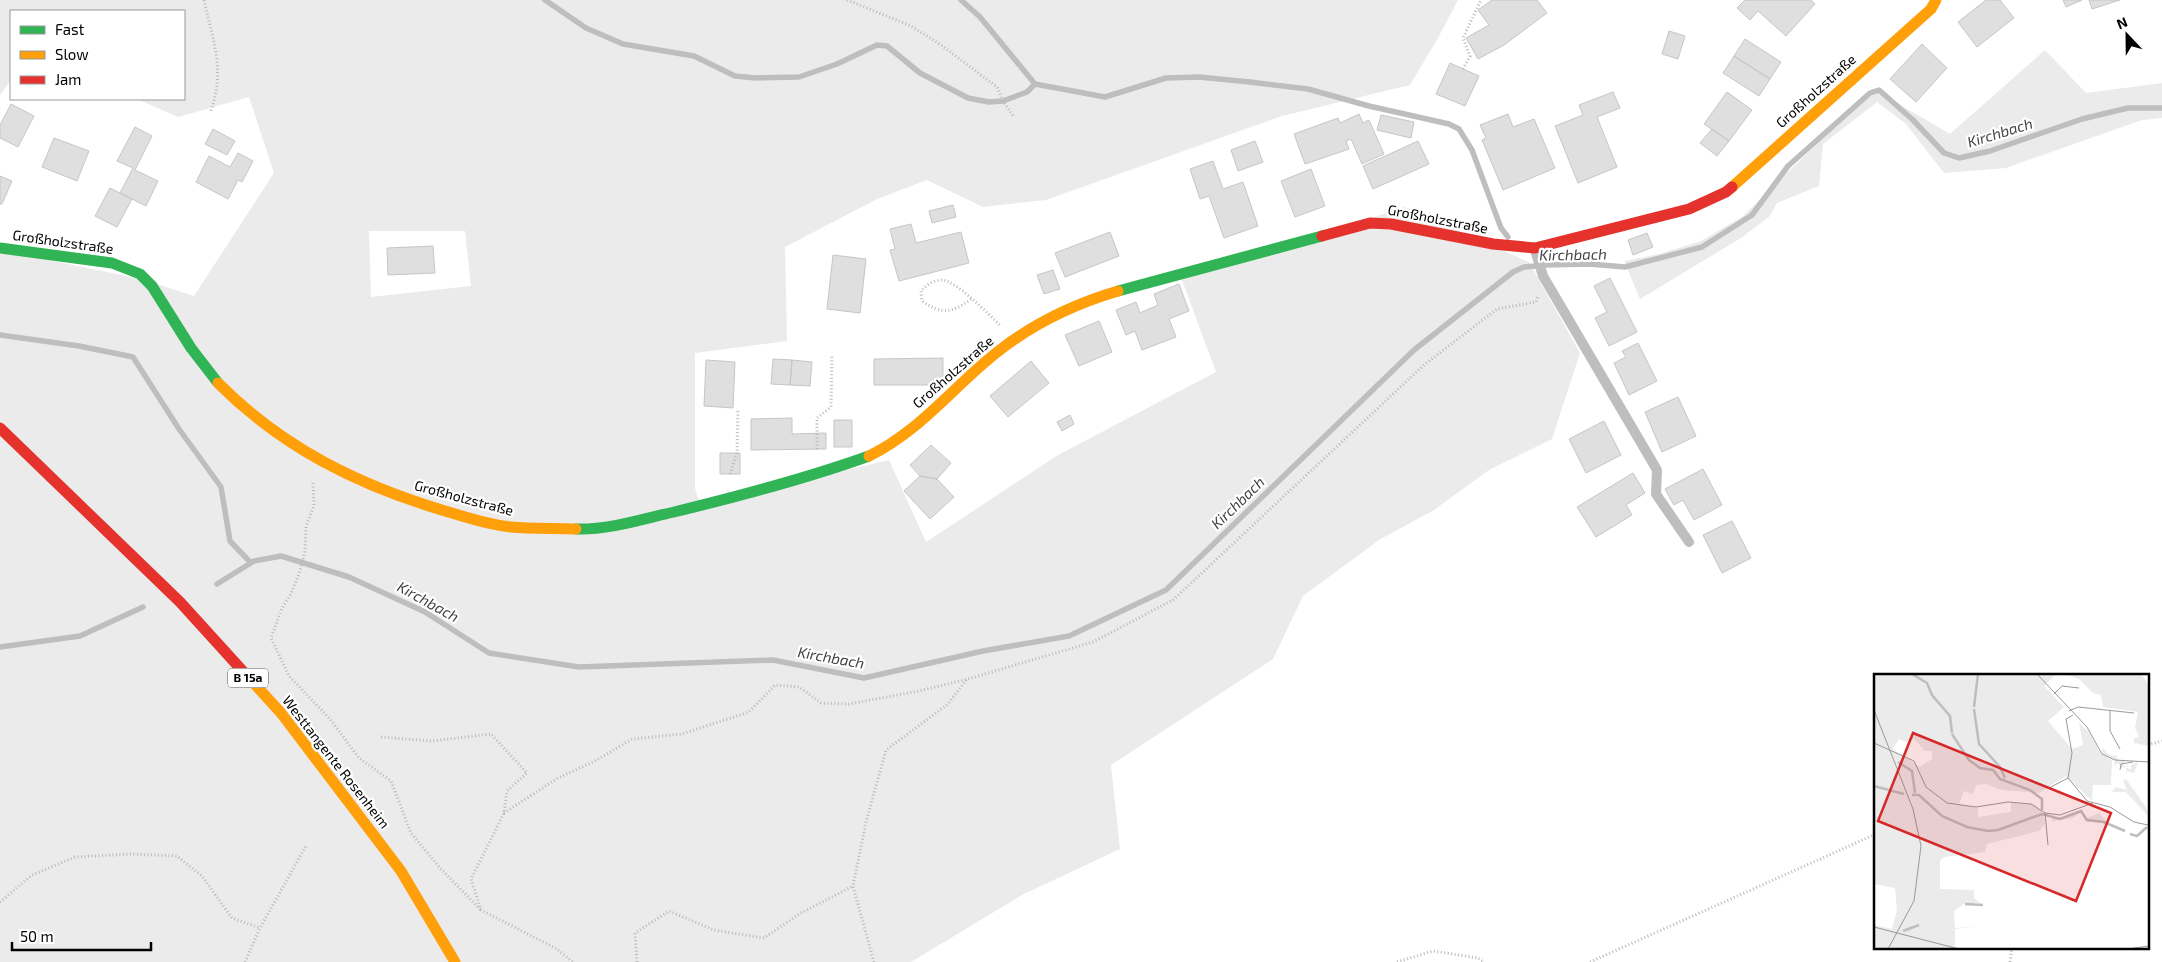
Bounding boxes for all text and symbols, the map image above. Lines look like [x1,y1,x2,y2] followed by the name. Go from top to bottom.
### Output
[10,10,185,100] legend
[2102,10,2152,60] north arrow
[2114,13,2130,32] text: N
[55,20,85,38] text: Fast
[55,45,89,63] text: Slow
[1772,50,1859,131] street label: Großholzstraße
[55,70,81,88] text: Jam
[1965,114,2035,151] water label: Kirchbach
[1387,200,1490,237] street label: Großholzstraße
[12,226,115,257] street label: Großholzstraße
[1539,244,1607,264] water label: Kirchbach
[909,332,997,411] street label: Großholzstraße
[1207,472,1268,532] water label: Kirchbach
[413,476,515,519] street label: Großholzstraße
[395,577,462,625] water label: Kirchbach
[796,642,866,672] water label: Kirchbach
[228,668,268,688] road number: B 15a
[1874,674,2150,950] inset map
[279,692,394,832] street label: Westtangente Rosenheim
[12,920,151,952] scale bar
[20,927,54,945] text: 50 m

